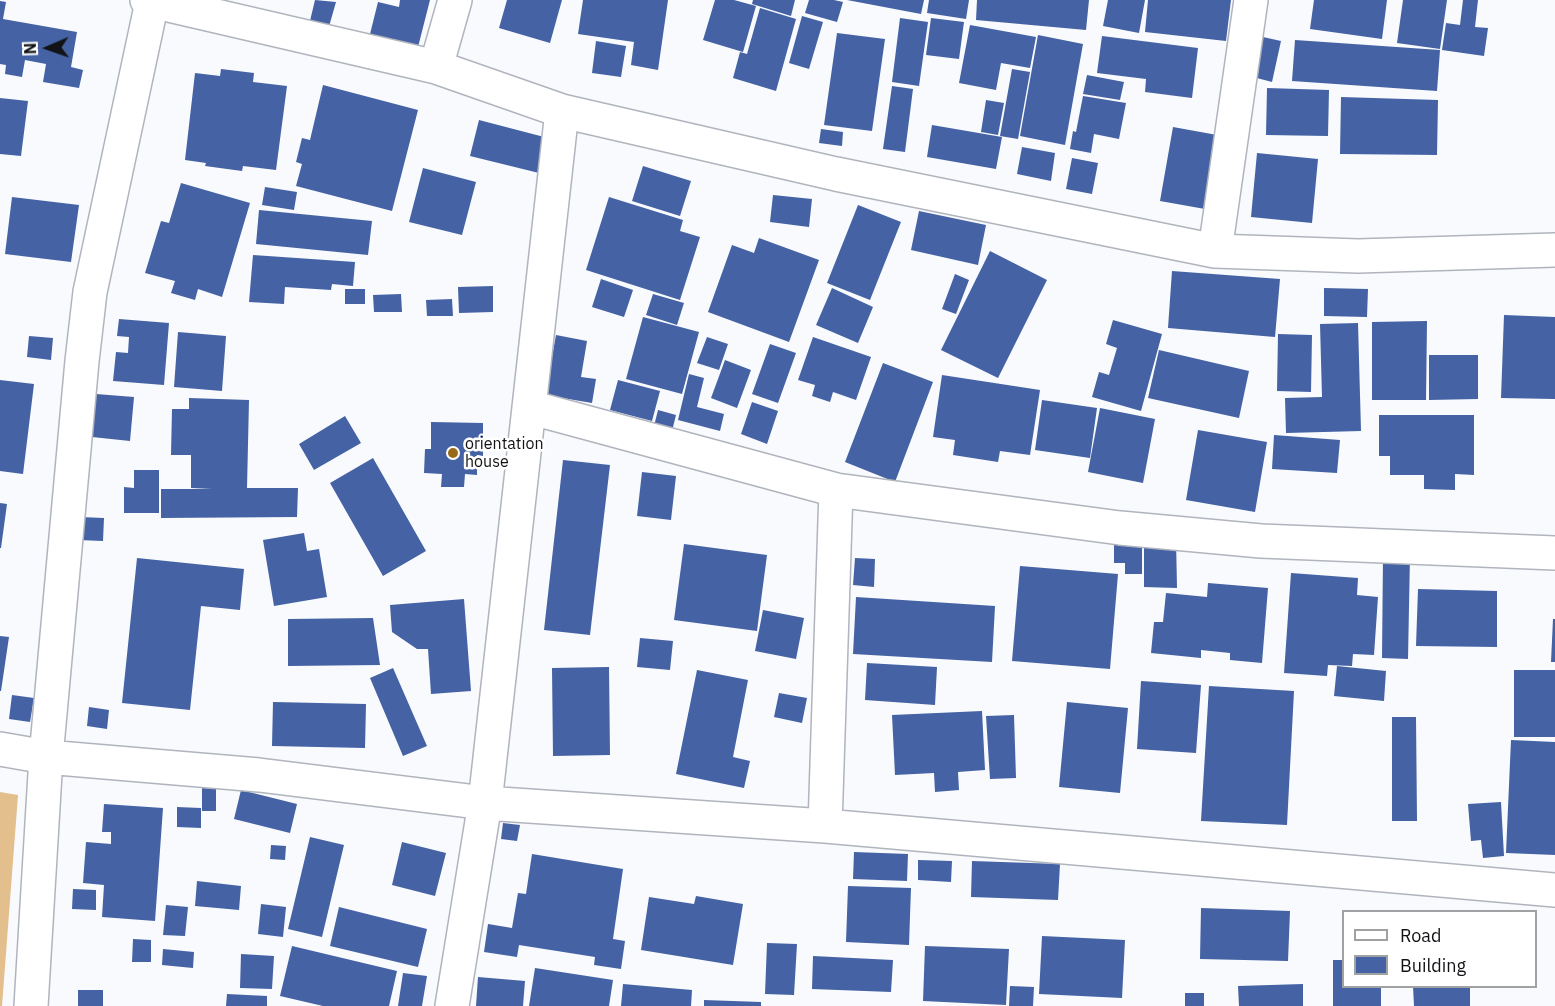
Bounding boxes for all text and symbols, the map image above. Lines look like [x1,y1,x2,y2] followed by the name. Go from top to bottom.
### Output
[18,18,78,78] north arrow
[20,42,40,55] text: N
[465,434,544,472] place label: orientation house
[446,446,460,460] marker: orientation house
[1342,910,1537,988] legend
[1400,924,1441,947] text: Road
[1400,954,1466,977] text: Building

